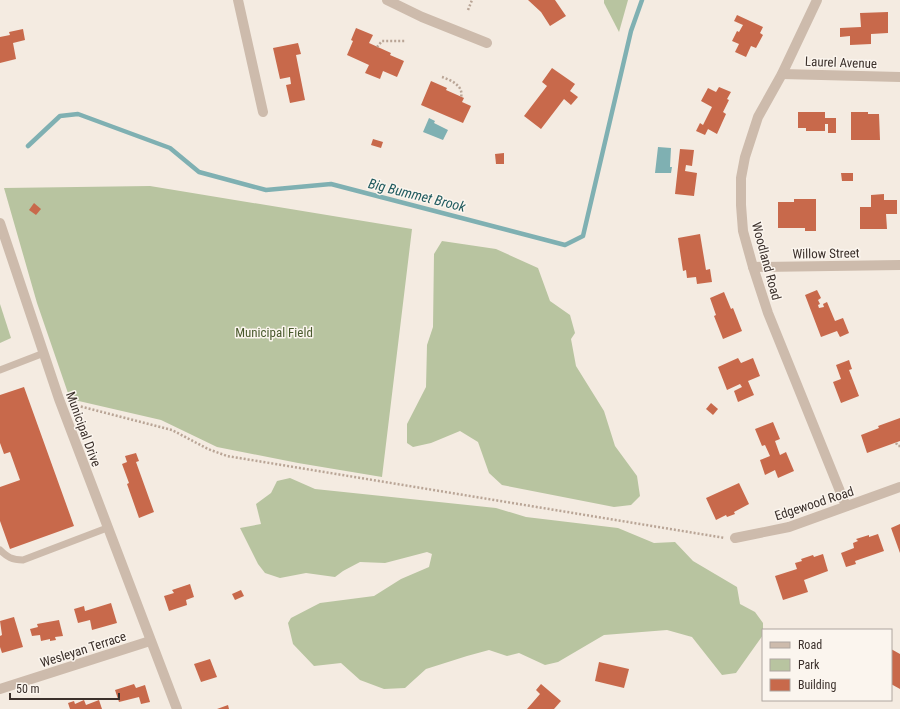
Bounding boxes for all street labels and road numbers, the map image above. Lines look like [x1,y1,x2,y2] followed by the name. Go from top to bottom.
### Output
[805,54,877,71] street label: Laurel Avenue
[749,220,784,302] street label: Woodland Road
[792,245,860,262] street label: Willow Street
[63,390,104,469] street label: Municipal Drive
[773,484,856,523] street label: Edgewood Road
[38,629,128,670] street label: Wesleyan Terrace

